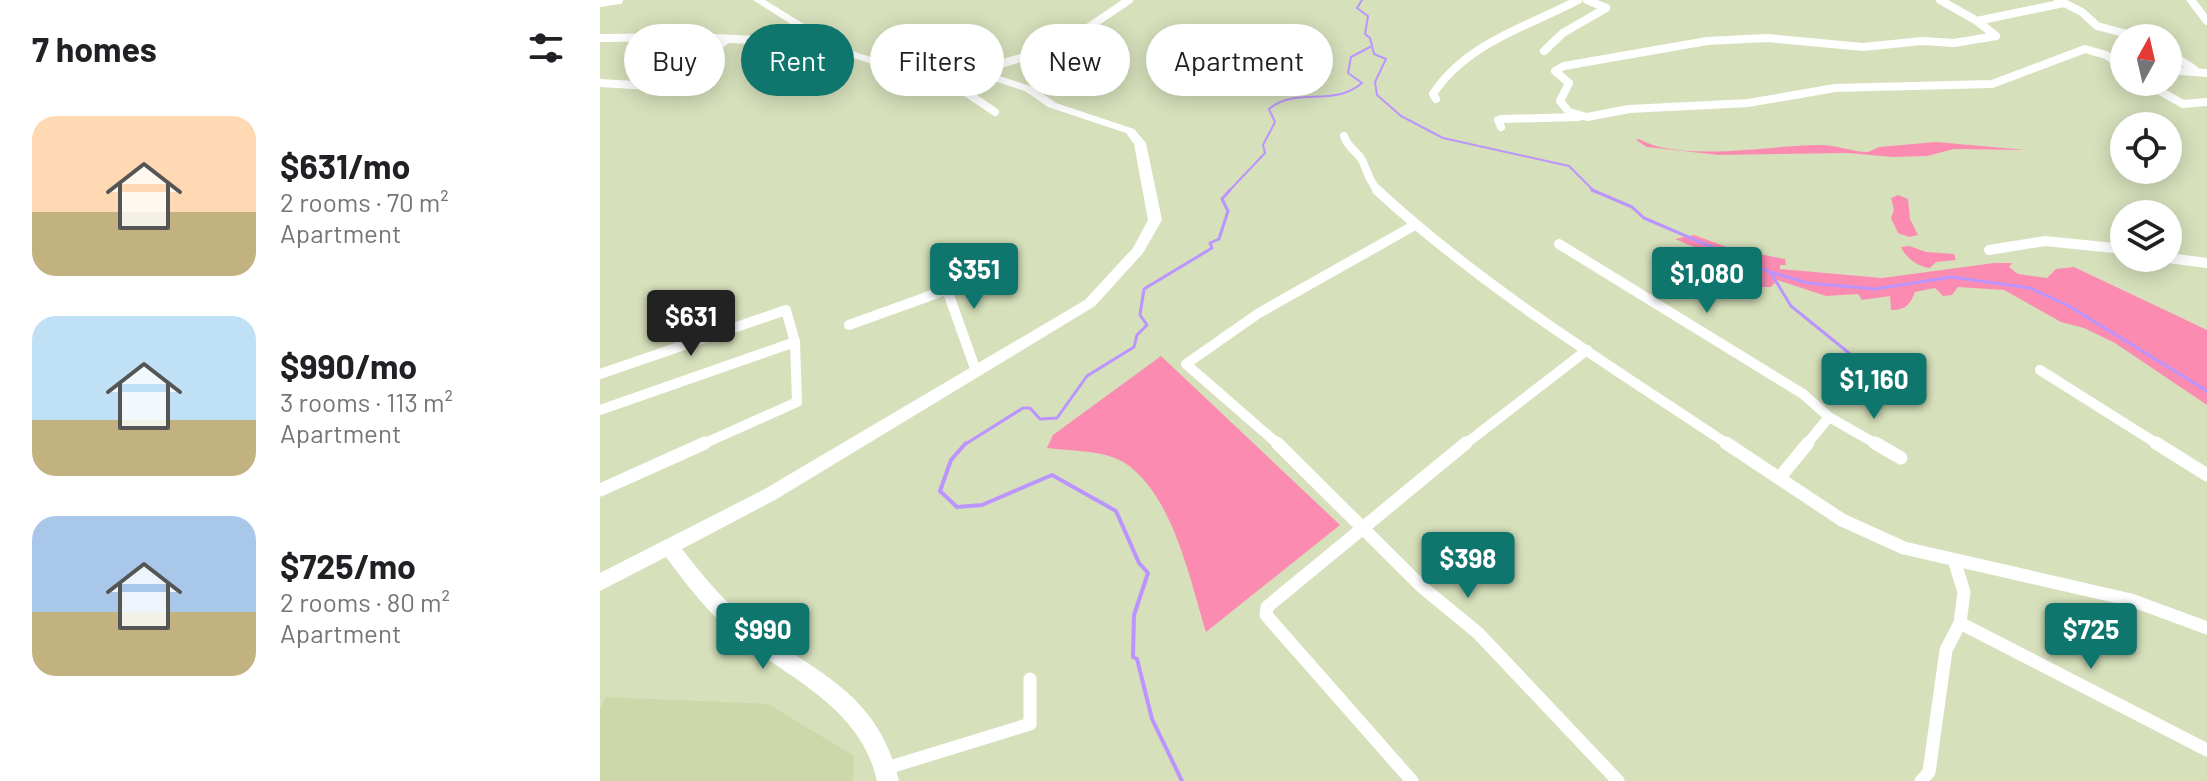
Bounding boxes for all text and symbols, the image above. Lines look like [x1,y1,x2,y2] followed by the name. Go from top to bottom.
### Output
[624,24,725,96] chip: Buy
[741,24,854,96] chip: Rent
[870,24,1004,96] chip: Filters
[1020,24,1130,96] chip: New
[1146,24,1333,96] chip: Apartment
[2110,24,2182,96] north arrow
[2110,24,2182,272] map controls
[524,26,568,70] icon: filters
[32,28,157,69] text: 7 homes
[2110,112,2182,184] button: locate
[280,145,410,186] text: $631/mo
[96,148,192,244] icon: home
[280,186,449,217] text: 2 rooms · 70 m²
[2110,200,2182,272] button: layers
[280,217,401,248] text: Apartment
[927,243,1021,311] pin: $351
[1642,247,1772,315] pin: $1,080
[948,253,1000,284] text: $351
[1670,257,1744,288] text: $1,080
[644,290,738,358] pin: $631
[665,300,717,331] text: $631
[280,345,417,386] text: $990/mo
[96,348,192,444] icon: home
[1809,353,1939,421] pin: $1,160
[1840,363,1908,394] text: $1,160
[280,386,453,417] text: 3 rooms · 113 m²
[280,417,401,448] text: Apartment
[1421,532,1515,600] pin: $398
[1440,542,1496,573] text: $398
[280,545,416,586] text: $725/mo
[96,548,192,644] icon: home
[280,586,450,617] text: 2 rooms · 80 m²
[716,603,810,671] pin: $990
[2044,603,2138,671] pin: $725
[734,613,792,644] text: $990
[2063,613,2119,644] text: $725
[280,617,401,648] text: Apartment

